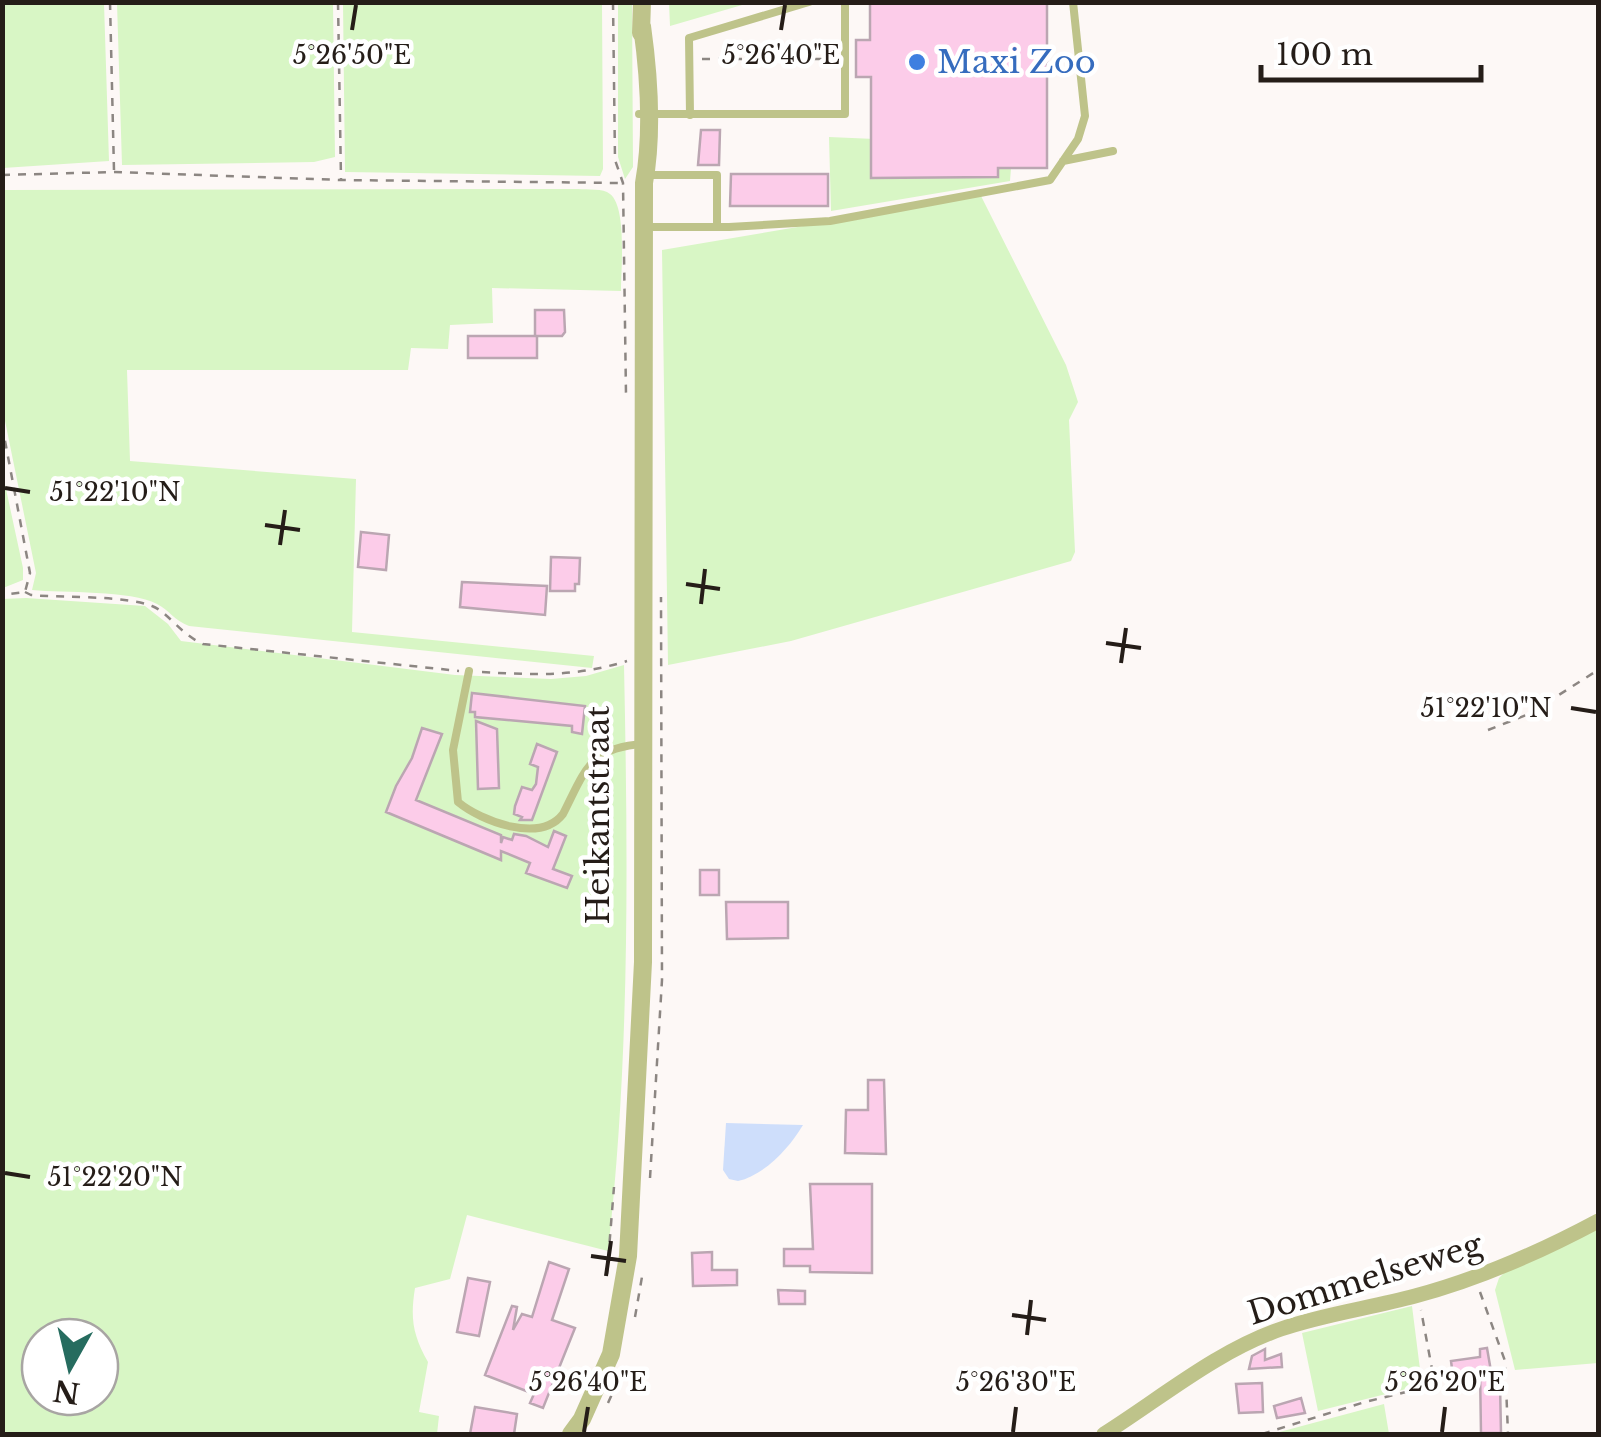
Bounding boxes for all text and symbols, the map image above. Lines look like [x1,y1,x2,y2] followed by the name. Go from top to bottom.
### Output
[1261,20,1481,82] scale bar
[1276,36,1373,73] text: 100 m
[293,40,411,71] text: 5°26'50"E
[722,40,840,71] text: 5°26'40"E
[937,42,1096,82] place label: Maxi Zoo
[906,51,928,73] marker: Maxi Zoo
[50,477,180,508] text: 51°22'10"N
[1421,693,1551,724] text: 51°22'10"N
[578,705,618,925] street label: Heikantstraat
[47,1162,183,1193] text: 51°22'20"N
[1243,1224,1488,1334] street label: Dommelseweg
[20,1317,120,1417] north arrow
[529,1367,647,1398] text: 5°26'40"E
[956,1367,1076,1398] text: 5°26'30"E
[1385,1367,1505,1398] text: 5°26'20"E
[51,1372,82,1410] text: N

